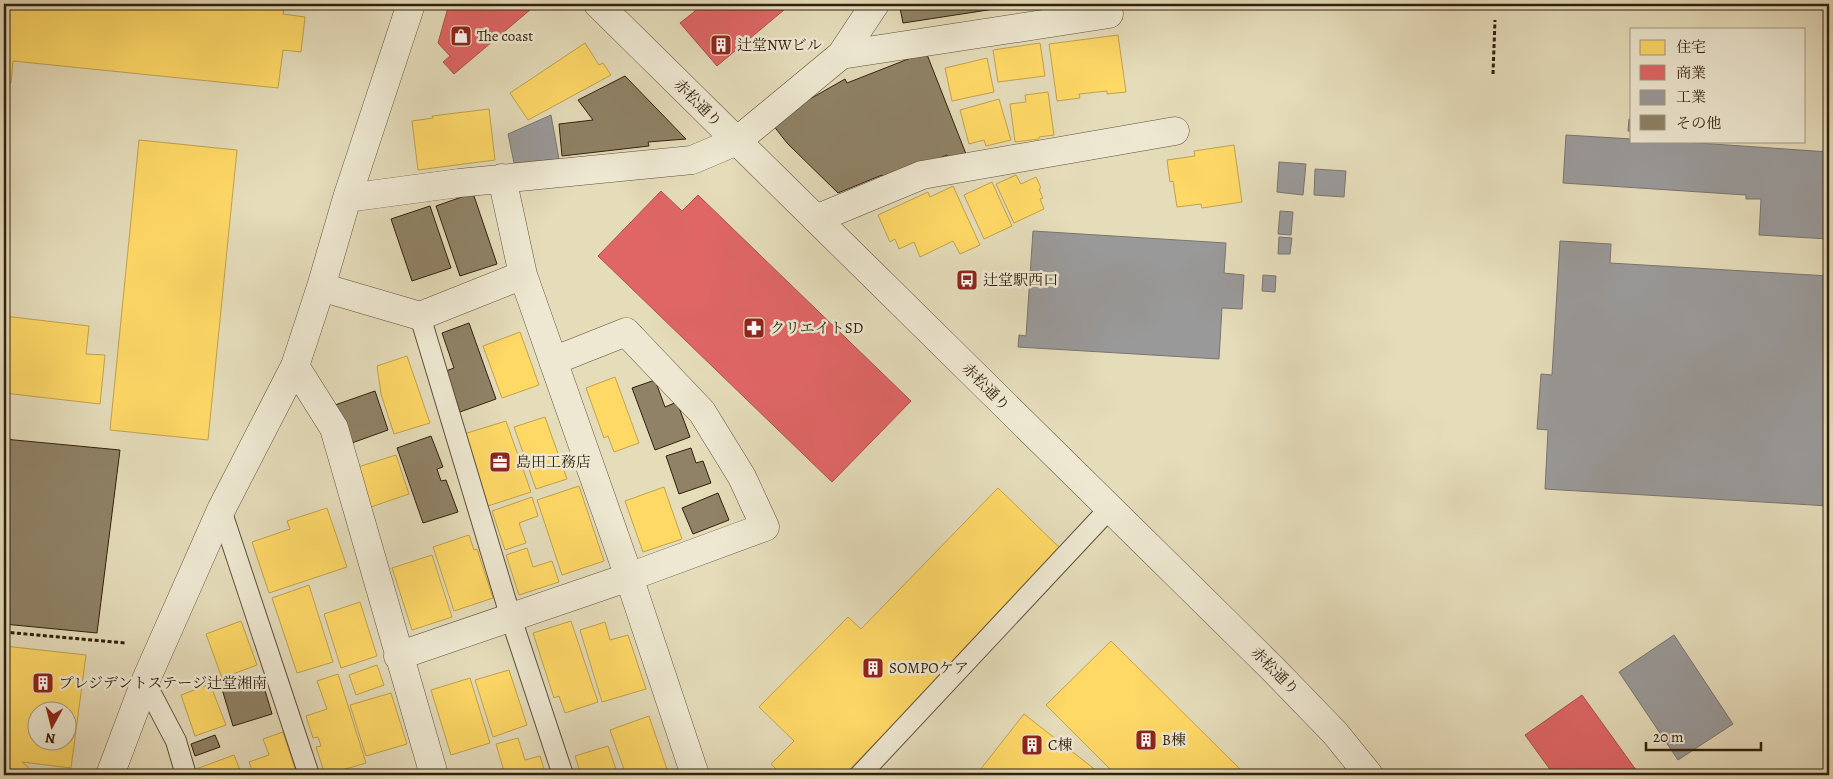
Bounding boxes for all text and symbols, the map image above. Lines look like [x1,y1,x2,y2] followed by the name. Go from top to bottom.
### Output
[449,24,473,48] shop icon: The coast
[477,26,533,46] place label: The coast
[1630,28,1806,142] legend
[709,33,733,57] building icon: 辻堂NWビル
[737,35,822,55] place label: 辻堂NWビル
[1676,37,1706,57] text: 住宅
[1676,63,1706,83] text: 商業
[670,75,726,131] street label: 赤松通り
[1676,87,1706,107] text: 工業
[1676,113,1721,133] text: その他
[955,268,979,292] bus stop icon: 辻堂駅西口
[983,270,1058,290] place label: 辻堂駅西口
[742,316,766,340] pharmacy icon: クリエイトSD
[770,318,863,338] place label: クリエイトSD
[958,359,1014,415] street label: 赤松通り
[488,450,512,474] office icon: 島田工務店
[516,452,591,472] place label: 島田工務店
[1247,643,1303,699] street label: 赤松通り
[861,656,885,680] building icon: SOMPOケア
[889,658,969,678] place label: SOMPOケア
[31,671,55,695] building icon: プレジデントステージ辻堂湘南
[59,673,267,693] place label: プレジデントステージ辻堂湘南
[28,702,78,752] north arrow
[1646,719,1760,751] scale bar
[1653,727,1684,747] text: 20 m
[44,728,57,748] text: N
[1134,728,1158,752] building icon: B棟
[1162,730,1186,750] place label: B棟
[1020,733,1044,757] building icon: C棟
[1048,735,1072,755] place label: C棟

